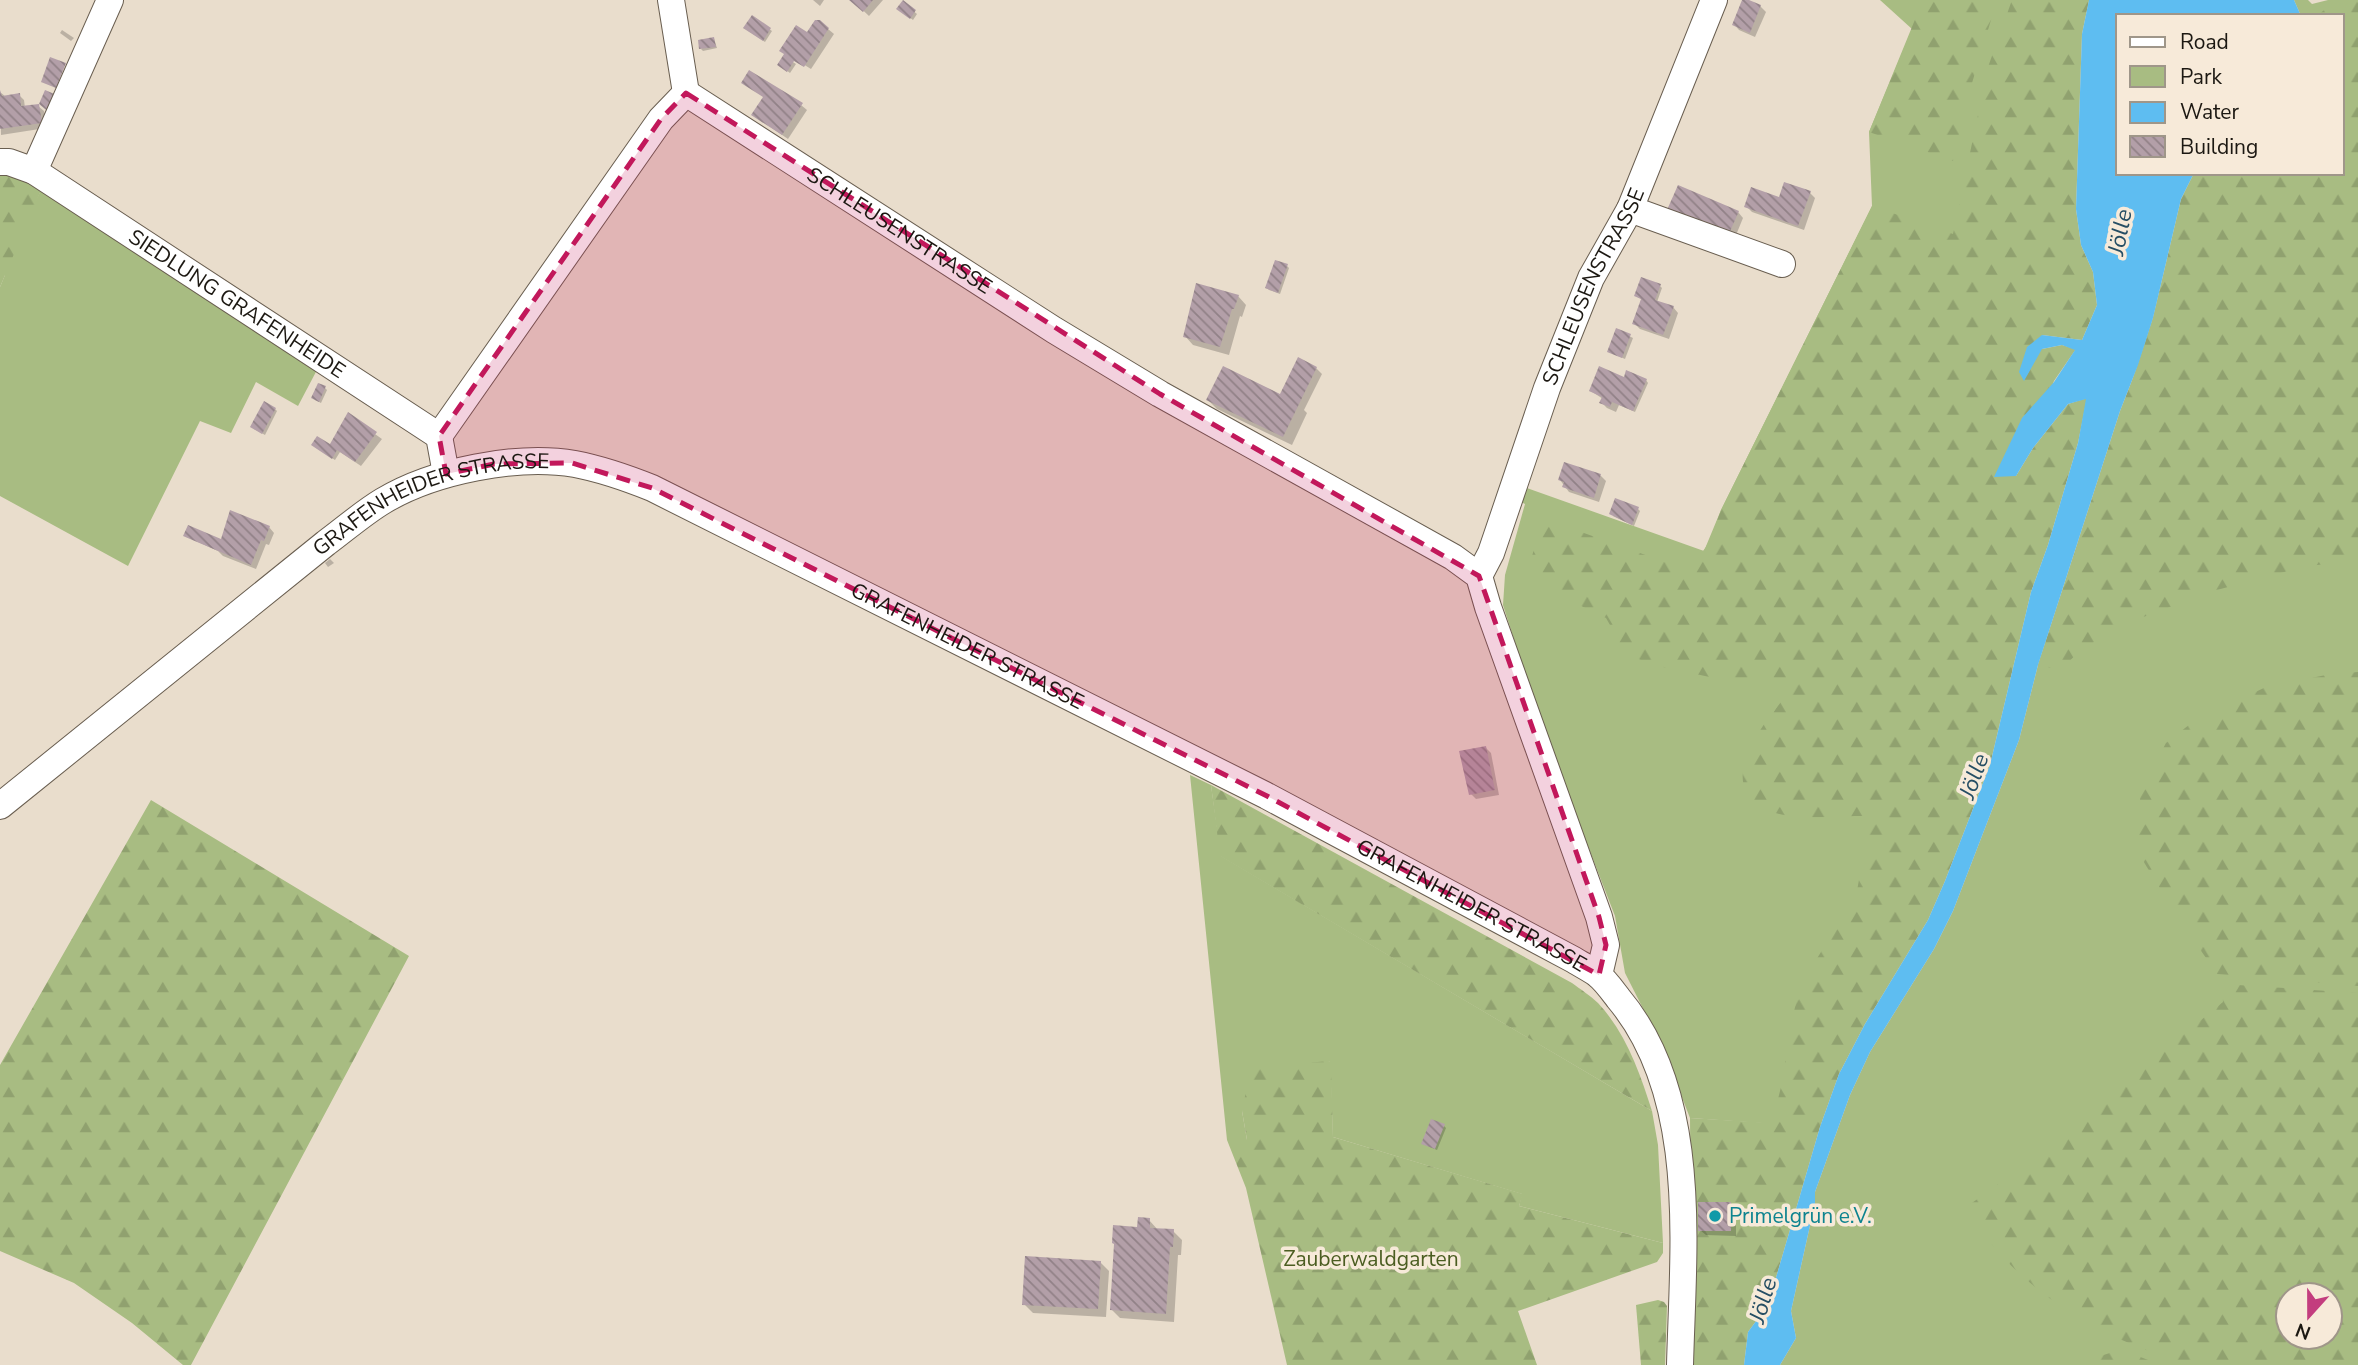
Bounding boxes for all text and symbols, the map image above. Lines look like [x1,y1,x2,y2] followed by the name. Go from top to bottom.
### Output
[2116,14,2344,175] legend
[2180,28,2229,56] text: Road
[2180,63,2222,91] text: Park
[2180,98,2239,126] text: Water
[2180,133,2258,161] text: Building
[802,161,998,301] street label: SCHLEUSENSTRASSE
[1536,184,1651,389] street label: SCHLEUSENSTRASSE
[2100,206,2140,259] water label: Jölle
[123,223,351,385] street label: SIEDLUNG GRAFENHEIDE
[307,447,550,562] street label: GRAFENHEIDER STRASSE
[846,576,1089,716] street label: GRAFENHEIDER STRASSE
[1951,749,1996,804] water label: Jölle
[1352,832,1592,978] street label: GRAFENHEIDER STRASSE
[1729,1202,1872,1230] place label: Primelgrün e.V.
[1707,1208,1723,1224] marker: Primelgrün e.V.
[1283,1245,1459,1273] park label: Zauberwaldgarten
[1741,1273,1785,1327] water label: Jölle
[2274,1281,2344,1351] north arrow
[2292,1316,2315,1346] text: N

